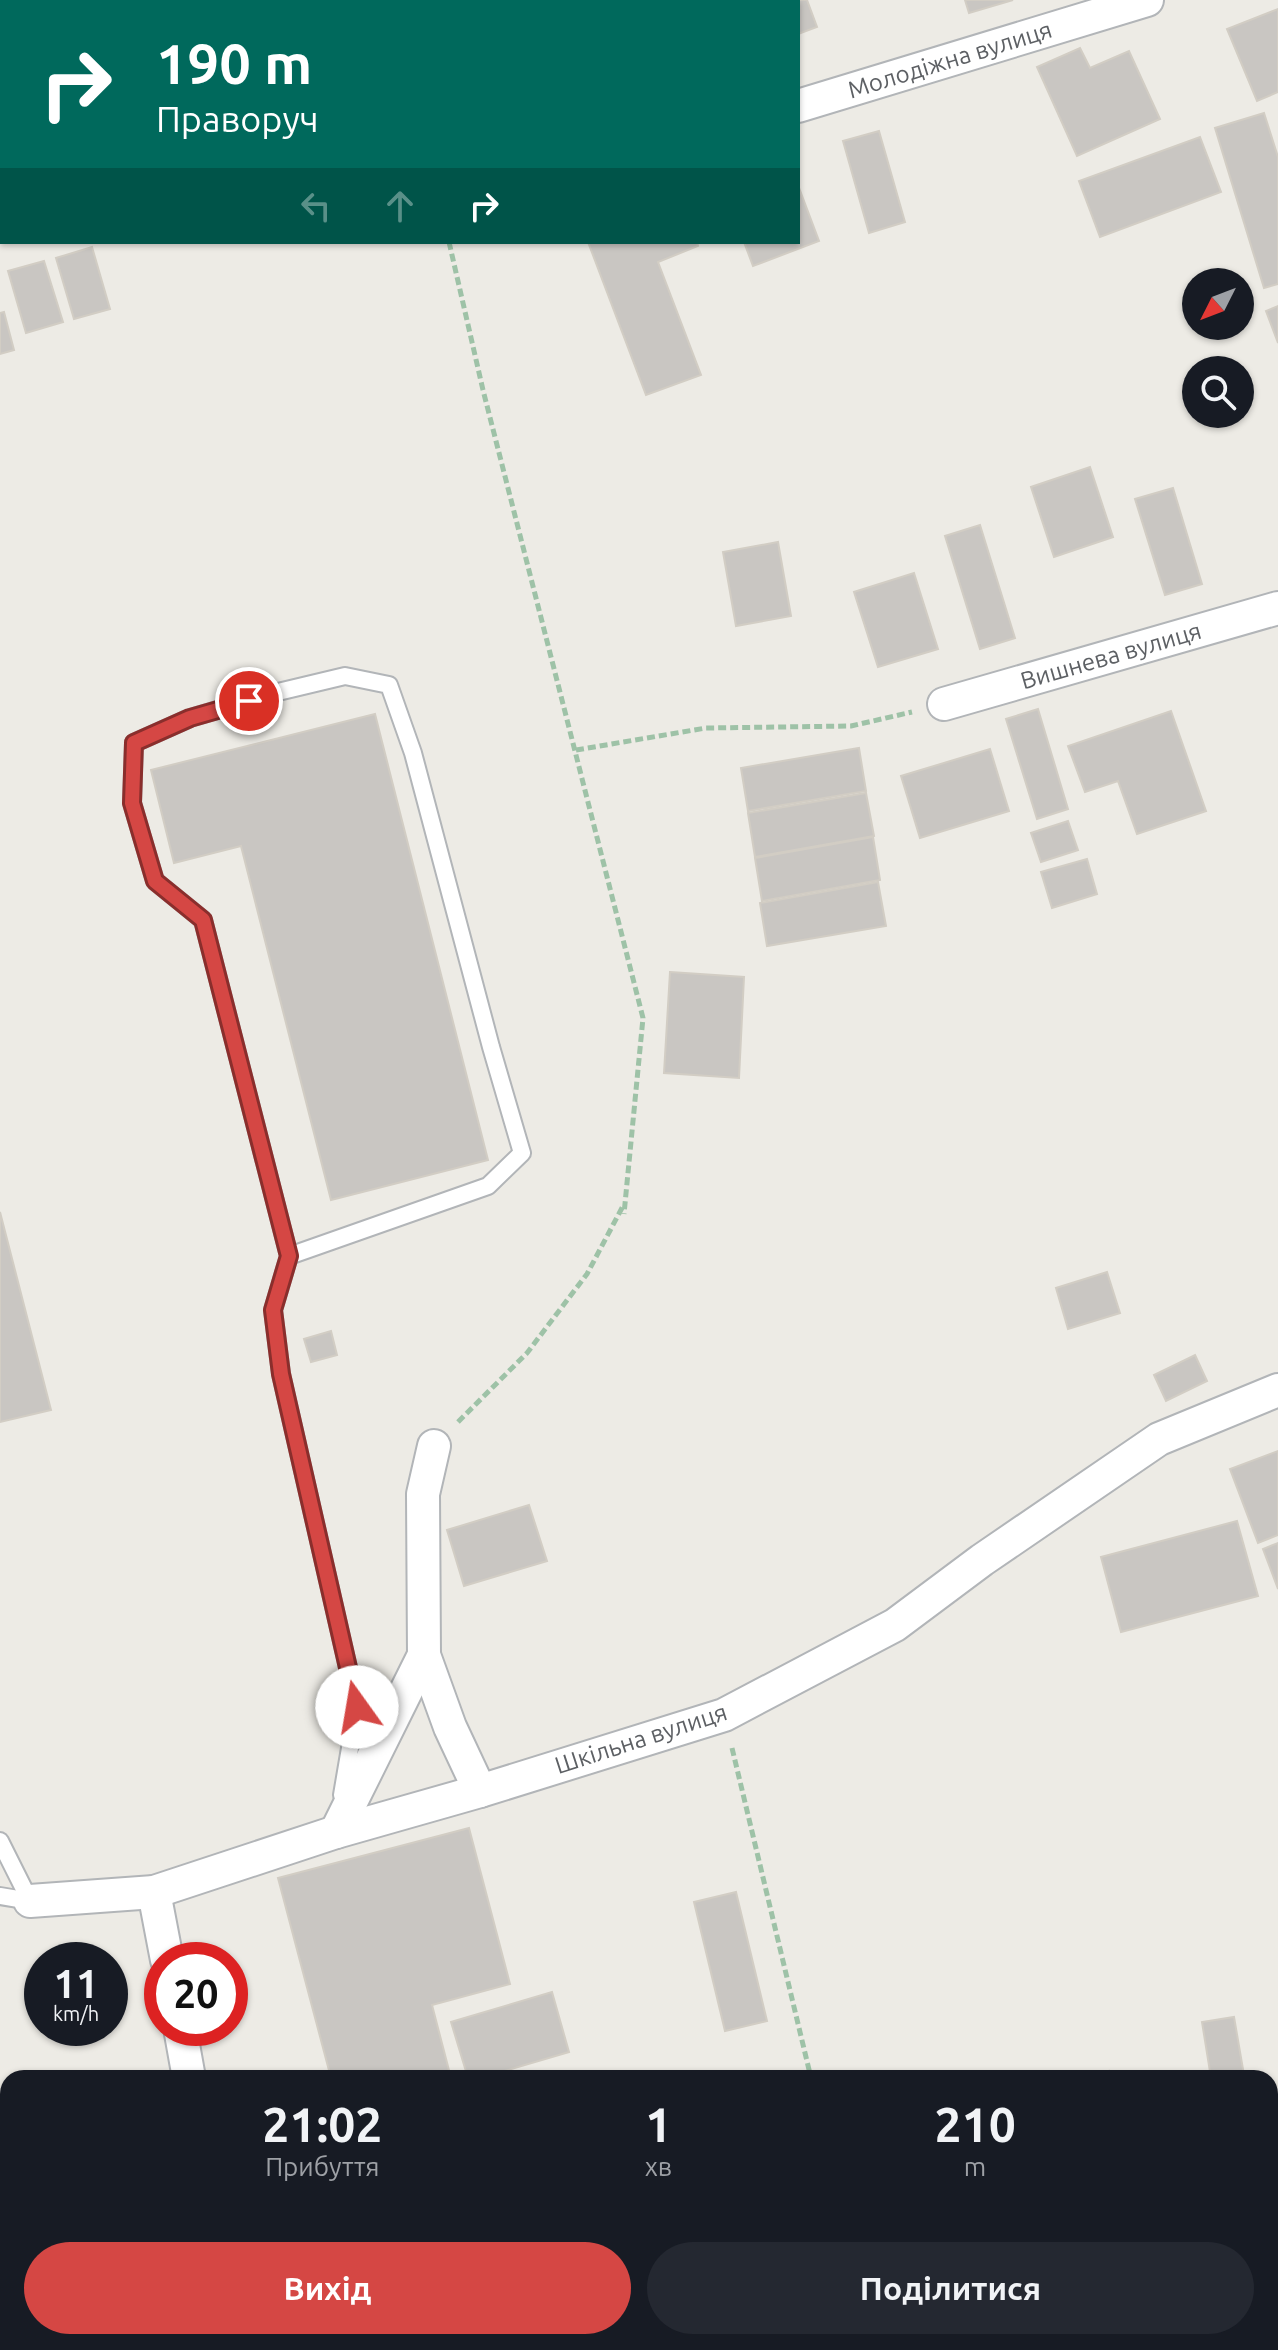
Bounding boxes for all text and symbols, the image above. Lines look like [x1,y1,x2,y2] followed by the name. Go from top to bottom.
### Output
[845,16,1055,103] street label: Молодіжна вулиця
[24,32,128,136] icon: right
[156,32,312,95] text: 190 m
[156,98,319,139] text: Праворуч
[294,184,338,228] icon: left
[378,184,422,228] icon: ahead
[462,184,506,228] icon: right
[1182,268,1254,340] north arrow
[1182,268,1254,428] map controls
[1182,356,1254,428] button: search
[1017,617,1204,694] street label: Вишнева вулиця
[215,667,283,735] pin
[227,679,271,723] icon: arrive
[315,1665,399,1749] position arrow
[551,1698,730,1779] street label: Шкільна вулиця
[144,1942,248,2046] speed limit sign: 20
[53,1961,99,2006] text: 11
[53,2002,99,2025] text: km/h
[262,2097,382,2151] text: 21:02
[645,2097,672,2151] text: 1
[934,2097,1016,2151] text: 210
[265,2152,380,2181] text: Прибуття
[645,2152,672,2181] text: хв
[964,2152,986,2181] text: m
[24,2242,631,2334] button: Вихід
[647,2242,1254,2334] button: Поділитися

